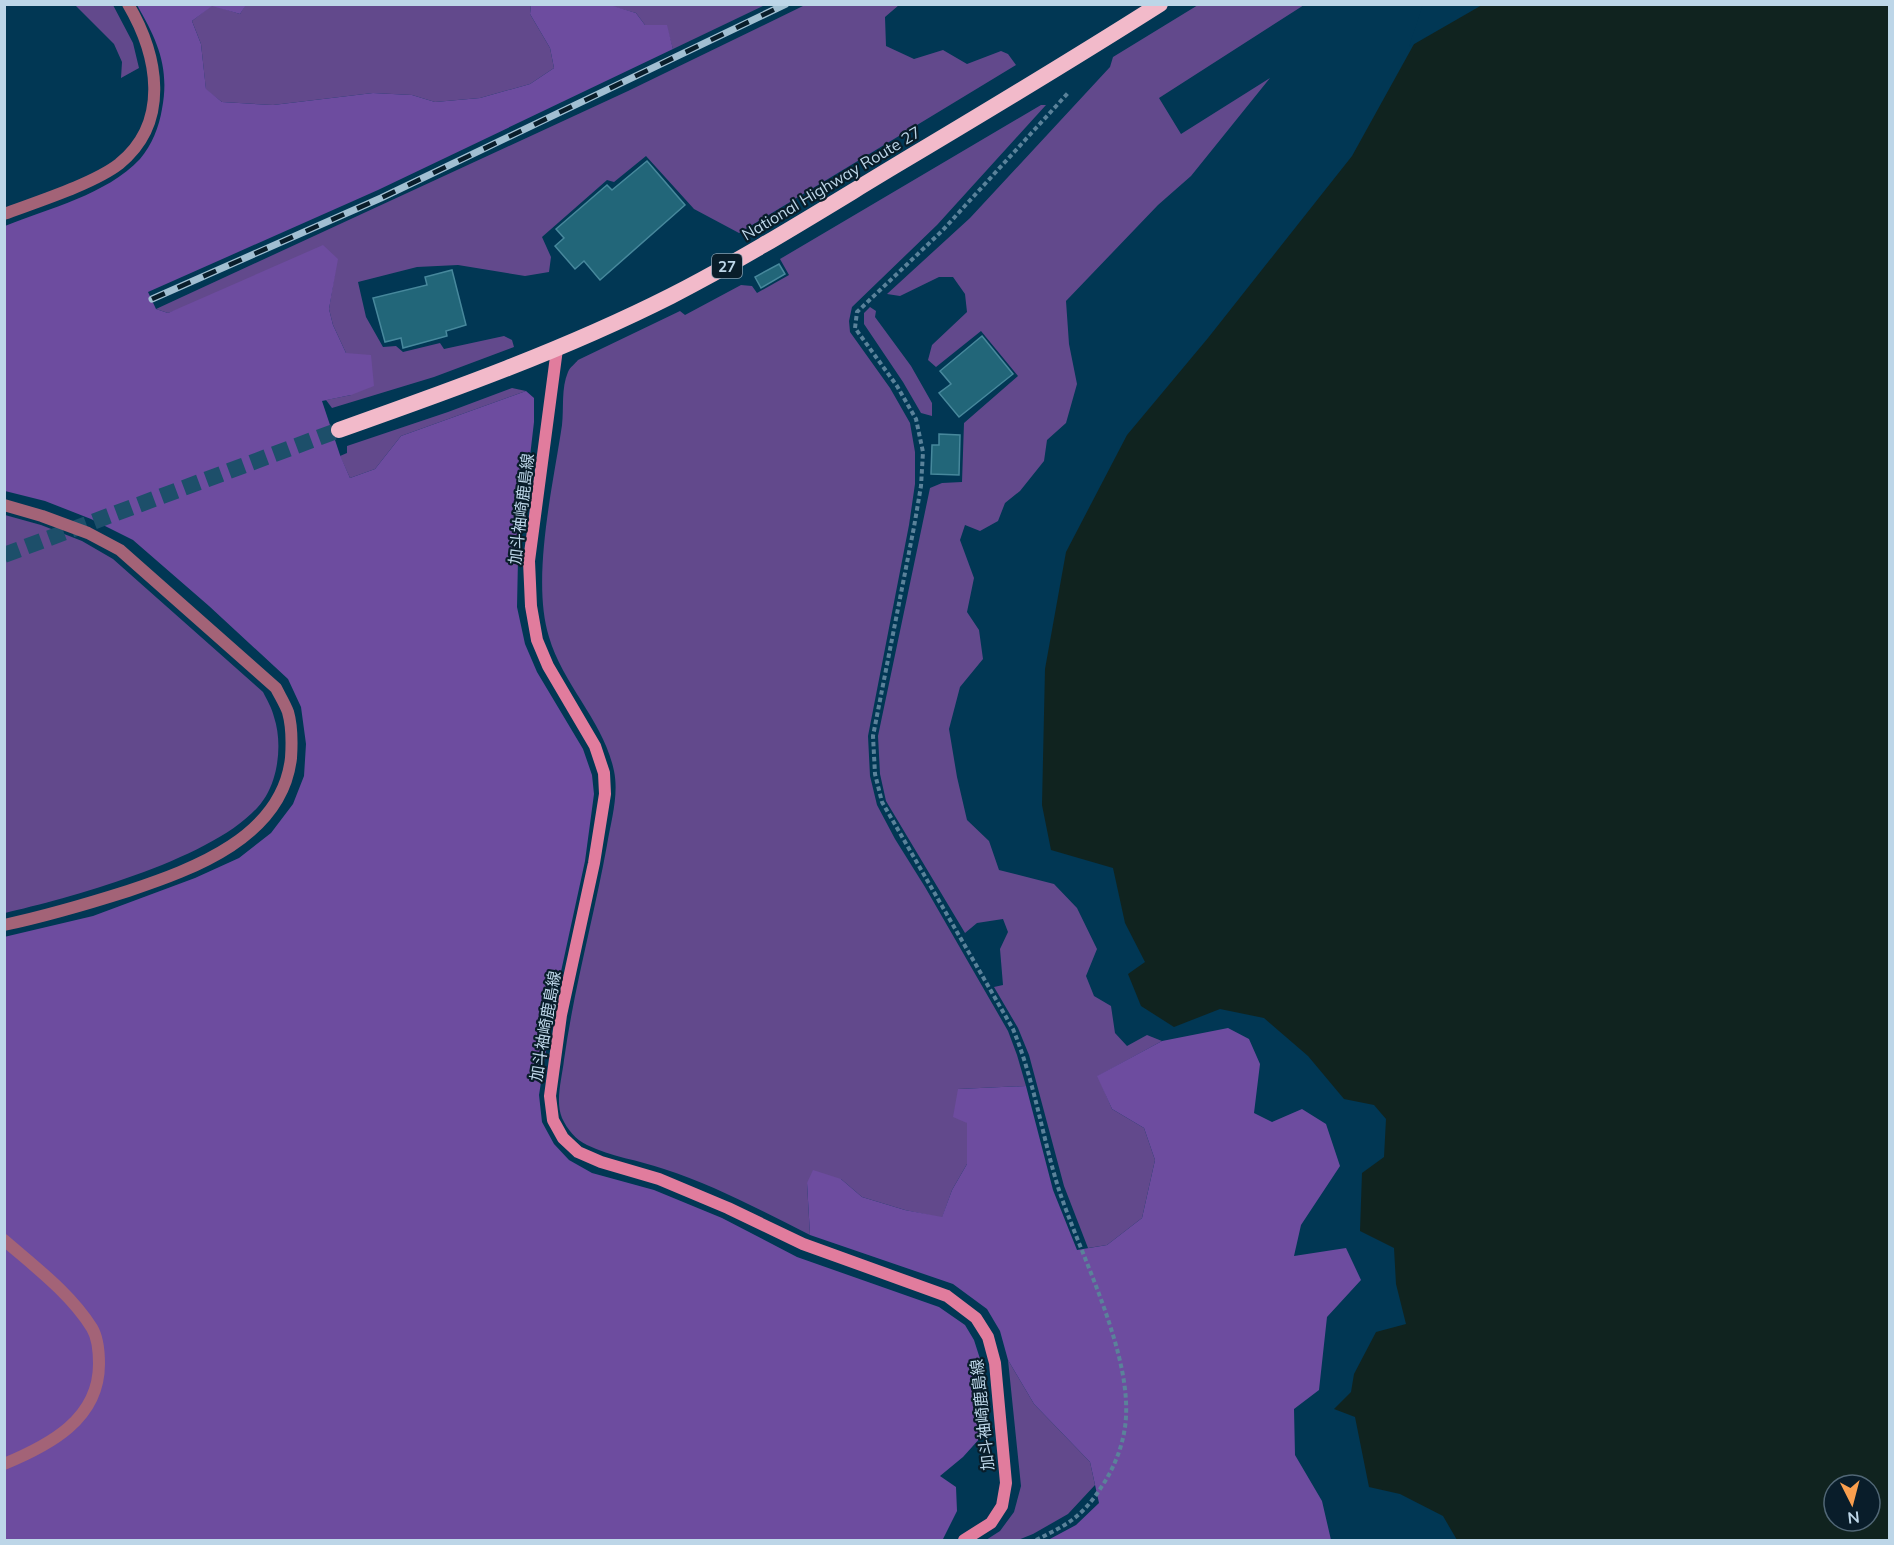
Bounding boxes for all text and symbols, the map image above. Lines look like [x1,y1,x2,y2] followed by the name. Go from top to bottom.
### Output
[738,122,924,244] street label: National Highway Route 27
[712,254,742,278] road number: 27
[504,452,538,566] street label: 加斗袖崎鹿島線
[525,969,565,1083] street label: 加斗袖崎鹿島線
[966,1358,998,1472] street label: 加斗袖崎鹿島線
[1822,1473,1882,1533] north arrow
[1847,1507,1861,1528] text: N

